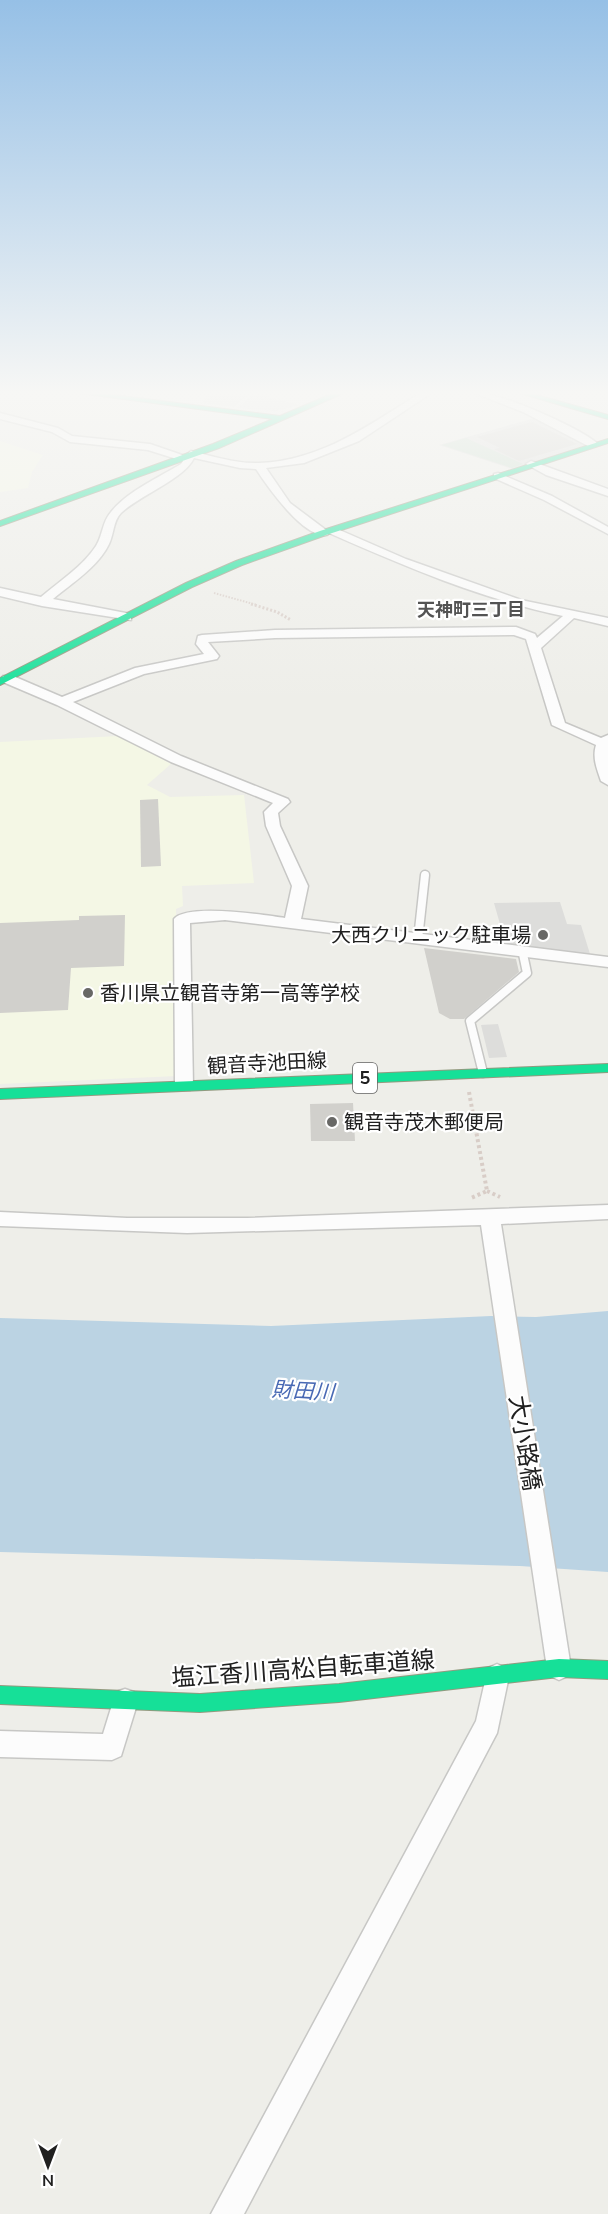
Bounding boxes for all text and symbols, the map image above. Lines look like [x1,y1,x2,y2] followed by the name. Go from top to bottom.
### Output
[417,598,525,622] district label: 天神町三丁目
[331,922,531,949] place label: 大西クリニック駐車場
[536,928,550,942] marker: 大西クリニック駐車場
[100,980,360,1007] place label: 香川県立観音寺第一高等学校
[81,986,95,1000] marker: 香川県立観音寺第一高等学校
[206,1047,328,1080] street label: 観音寺池田線
[353,1063,377,1093] road number: 5
[344,1109,504,1136] place label: 観音寺茂木郵便局
[325,1115,339,1129] marker: 観音寺茂木郵便局
[271,1375,337,1407] water label: 財田川
[502,1393,548,1493] street label: 大小路橋
[170,1644,436,1694] street label: 塩江香川高松自転車道線
[18,2136,78,2196] north arrow
[42,2169,54,2191] text: N

